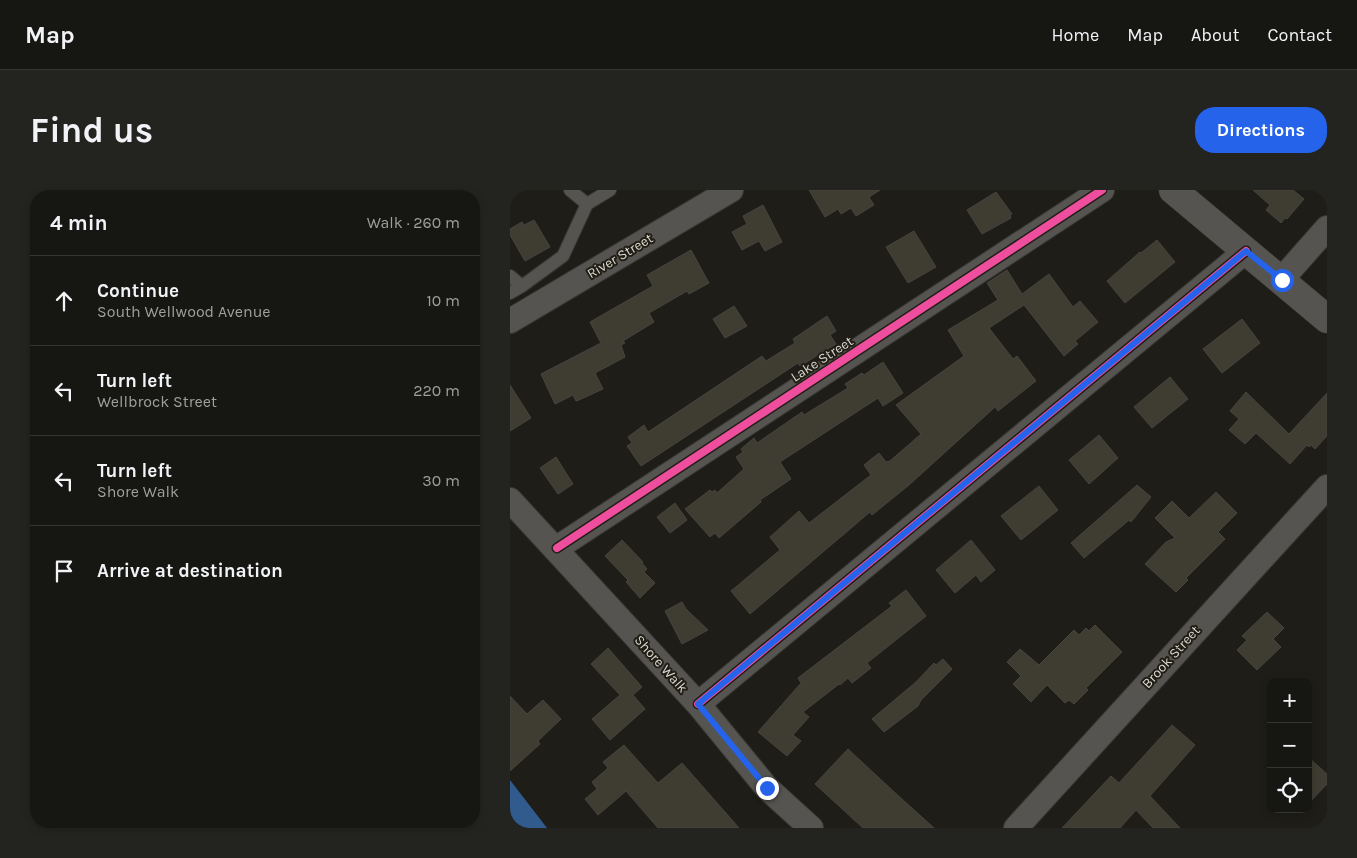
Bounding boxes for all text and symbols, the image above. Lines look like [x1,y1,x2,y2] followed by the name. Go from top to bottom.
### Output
[25,21,75,49] text: Map
[1051,24,1099,46] text: Home
[1127,24,1163,46] text: Map
[1191,24,1240,46] text: About
[1268,24,1332,46] text: Contact
[1195,107,1327,153] button: Directions
[30,110,153,151] text: Find us
[50,211,108,235] text: 4 min
[367,213,460,232] text: Walk · 260 m
[584,230,656,282] street label: River Street
[1271,269,1294,292] route start
[97,280,179,302] text: Continue
[50,287,78,315] icon: ahead
[426,291,460,310] text: 10 m
[97,302,271,321] text: South Wellwood Avenue
[788,333,856,385] street label: Lake Street
[97,370,172,392] text: Turn left
[50,377,78,405] icon: left
[413,381,460,400] text: 220 m
[97,392,217,411] text: Wellbrock Street
[97,460,172,482] text: Turn left
[50,467,78,495] icon: left
[422,471,460,490] text: 30 m
[97,482,179,501] text: Shore Walk
[50,557,78,585] icon: arrive
[97,560,283,582] text: Arrive at destination
[1138,622,1204,692] street label: Brook Street
[631,632,691,696] street label: Shore Walk
[1267,678,1312,813] map controls
[1267,678,1312,723] button: +
[1267,723,1312,768] button: −
[1267,768,1312,813] button: locate
[756,777,779,800] route end

